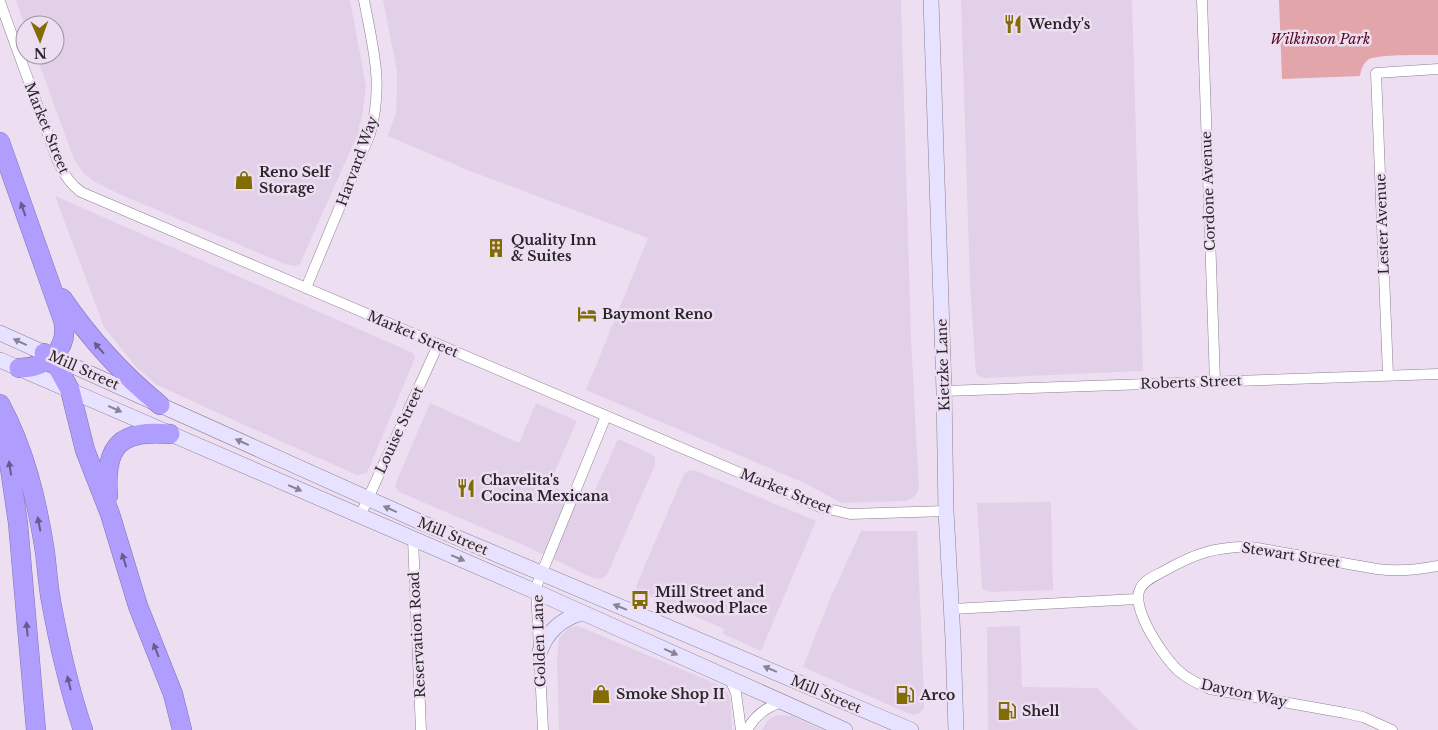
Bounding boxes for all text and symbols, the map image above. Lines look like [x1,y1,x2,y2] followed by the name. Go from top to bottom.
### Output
[1002,13,1024,35] restaurant icon: Wendy's
[15,15,65,65] north arrow
[1027,15,1091,33] place label: Wendy's
[1270,30,1370,48] park label: Wilkinson Park
[34,44,47,62] text: N
[20,80,74,177] street label: Market Street
[332,113,382,209] street label: Harvard Way
[1197,131,1219,251] street label: Cordone Avenue
[259,163,332,197] place label: Reno Self Storage
[233,169,255,191] shop icon: Reno Self Storage
[1371,173,1393,275] street label: Lester Avenue
[19,201,27,216] one-way arrow
[511,231,596,265] place label: Quality Inn & Suites
[485,237,507,259] building icon: Quality Inn & Suites
[576,303,598,325] hotel icon: Baymont Reno
[602,305,713,323] place label: Baymont Reno
[365,307,462,362] street label: Market Street
[932,318,954,412] street label: Kietzke Lane
[13,337,27,345] one-way arrow
[94,341,105,354] one-way arrow
[46,346,123,394] street label: Mill Street
[1140,371,1243,393] street label: Roberts Street
[371,383,427,476] street label: Louise Street
[108,406,122,414] one-way arrow
[235,437,249,445] one-way arrow
[6,459,14,475] one-way arrow
[738,464,835,518] street label: Market Street
[481,471,609,505] place label: Chavelita's Cocina Mexicana
[455,477,477,499] restaurant icon: Chavelita's Cocina Mexicana
[288,485,303,493] one-way arrow
[383,504,397,512] one-way arrow
[415,513,492,559] street label: Mill Street
[35,516,43,531] one-way arrow
[1240,538,1342,572] street label: Stewart Street
[119,552,127,567] one-way arrow
[451,555,465,563] one-way arrow
[405,571,429,699] street label: Reservation Road
[655,583,767,617] place label: Mill Street and Redwood Place
[629,589,651,611] bus stop icon: Mill Street and Redwood Place
[528,594,550,688] street label: Golden Lane
[612,603,627,611] one-way arrow
[23,621,31,637] one-way arrow
[152,642,159,657] one-way arrow
[664,649,678,657] one-way arrow
[763,665,777,673] one-way arrow
[788,671,865,717] street label: Mill Street
[1199,675,1289,711] street label: Dayton Way
[65,676,73,691] one-way arrow
[590,683,612,705] shop icon: Smoke Shop II
[894,684,916,706] fuel station icon: Arco
[616,685,725,703] place label: Smoke Shop II
[919,686,955,704] place label: Arco
[996,700,1018,722] fuel station icon: Shell
[1022,702,1059,720] place label: Shell

